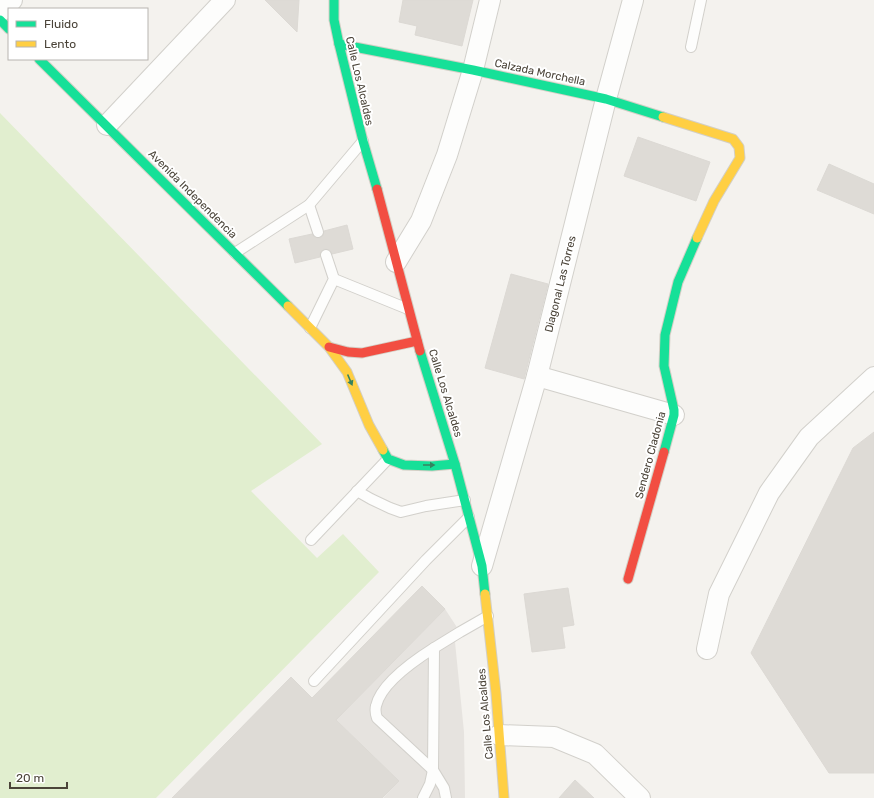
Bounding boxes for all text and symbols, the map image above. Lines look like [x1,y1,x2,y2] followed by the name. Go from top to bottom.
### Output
[8,8,148,60] legend
[44,17,78,31] text: Fluido
[343,35,376,127] street label: Calle Los Alcaldes
[44,37,76,51] text: Lento
[493,57,587,88] street label: Calzada Morchella
[146,147,240,241] street label: Avenida Independencia
[542,234,579,334] street label: Diagonal Las Torres
[426,348,465,439] street label: Calle Los Alcaldes
[348,374,354,386] one-way arrow
[633,410,668,500] street label: Sendero Cladonia
[423,462,436,468] one-way arrow
[475,668,496,760] street label: Calle Los Alcaldes
[10,764,67,790] scale bar
[16,771,44,785] text: 20 m

